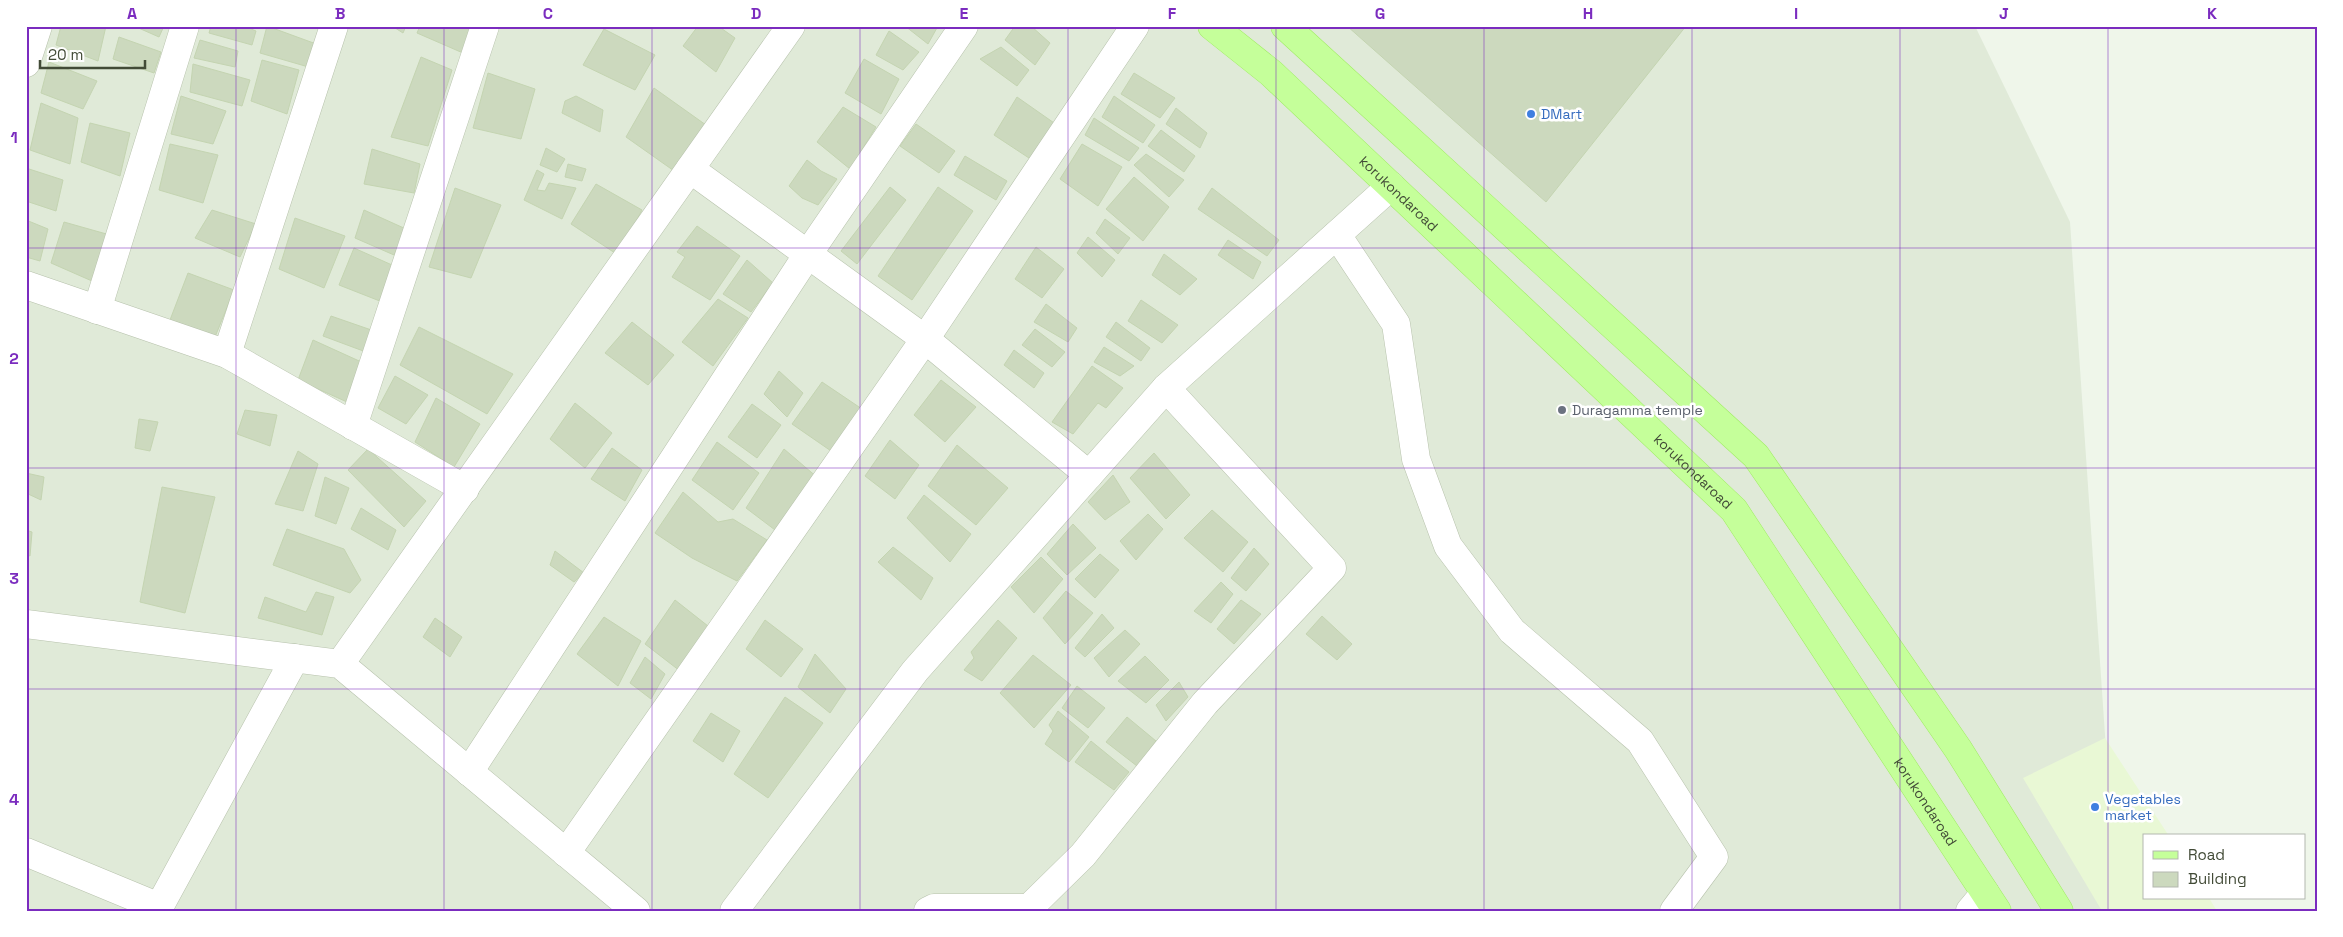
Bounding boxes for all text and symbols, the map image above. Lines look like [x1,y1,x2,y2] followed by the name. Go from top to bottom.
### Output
[127,3,137,24] text: A
[335,3,345,24] text: B
[543,3,553,24] text: C
[751,3,761,24] text: D
[960,3,969,24] text: E
[1168,3,1177,24] text: F
[1375,3,1385,24] text: G
[1583,3,1593,24] text: H
[1794,3,1798,24] text: I
[1999,3,2009,24] text: J
[2207,3,2217,24] text: K
[40,38,145,70] scale bar
[48,45,83,64] text: 20 m
[1541,105,1582,123] place label: DMart
[1525,108,1537,120] marker: DMart
[10,127,18,148] text: 1
[1355,152,1442,235] street label: korukondaroad
[9,348,19,369] text: 2
[1572,401,1703,419] place label: Duragamma temple
[1556,404,1568,416] marker: Duragamma temple
[1650,430,1736,513] street label: korukondaroad
[9,568,19,589] text: 3
[1890,754,1961,849] street label: korukondaroad
[9,789,19,810] text: 4
[2105,790,2181,824] place label: Vegetables market
[2089,801,2101,813] marker: Vegetables market
[2143,834,2306,900] legend
[2188,845,2225,864] text: Road
[2188,869,2247,888] text: Building

